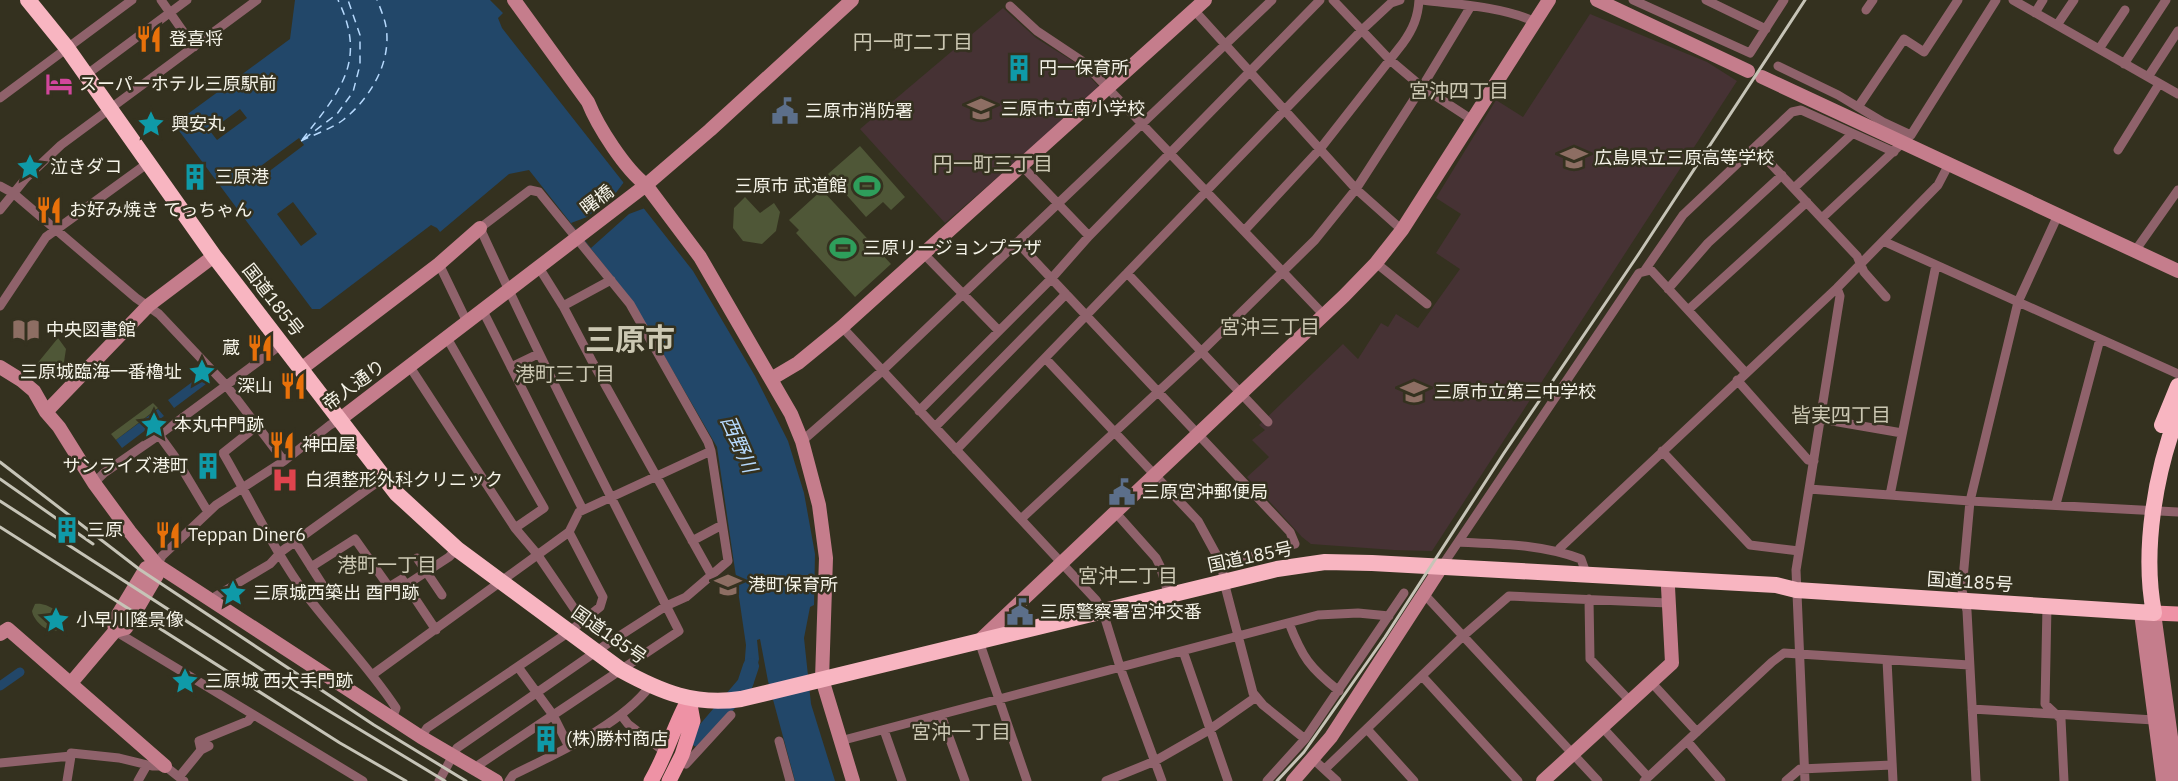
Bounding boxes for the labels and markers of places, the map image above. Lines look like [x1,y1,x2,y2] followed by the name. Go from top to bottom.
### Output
[134,24,164,54] restaurant icon: 登喜将
[169,27,223,50] place label: 登喜将
[1004,53,1034,83] building icon: 円一保育所
[1039,56,1129,79] place label: 円一保育所
[44,69,74,99] hotel icon: スーパーホテル三原駅前
[79,72,277,95] place label: スーパーホテル三原駅前
[966,94,996,124] school or university icon: 三原市立南小学校
[770,96,800,126] public building icon: 三原市消防署
[1001,97,1145,120] place label: 三原市立南小学校
[805,99,913,122] place label: 三原市消防署
[136,109,166,139] place icon: 興安丸
[171,112,225,135] place label: 興安丸
[1559,143,1589,173] school or university icon: 広島県立三原高等学校
[1594,146,1774,169] place label: 広島県立三原高等学校
[15,152,45,182] place icon: 泣きダコ
[50,155,122,178] place label: 泣きダコ
[180,162,210,192] building icon: 三原港
[215,165,269,188] place label: 三原港
[852,171,882,201] sports icon: 三原市 武道館
[735,174,847,197] place label: 三原市 武道館
[34,195,64,225] restaurant icon: お好み焼き てっちゃん
[69,198,252,221] place label: お好み焼き てっちゃん
[828,233,858,263] sports icon: 三原リージョンプラザ
[863,236,1042,259] place label: 三原リージョンプラザ
[11,315,41,345] library icon: 中央図書館
[46,318,136,341] place label: 中央図書館
[245,333,275,363] restaurant icon: 蔵
[222,336,240,359] place label: 蔵
[187,357,217,387] place icon: 三原城臨海一番櫓址
[20,360,182,383] place label: 三原城臨海一番櫓址
[278,371,308,401] restaurant icon: 深山
[237,374,273,397] place label: 深山
[1399,377,1429,407] school or university icon: 三原市立第三中学校
[1434,380,1596,403] place label: 三原市立第三中学校
[139,410,169,440] place icon: 本丸中門跡
[174,413,264,436] place label: 本丸中門跡
[267,430,297,460] restaurant icon: 神田屋
[302,433,356,456] place label: 神田屋
[193,451,223,481] building icon: サンライズ港町
[63,454,188,477] place label: サンライズ港町
[270,465,300,495] hospital icon: 白須整形外科クリニック
[305,468,503,491] place label: 白須整形外科クリニック
[1107,477,1137,507] public building icon: 三原宮沖郵便局
[1142,480,1268,503] place label: 三原宮沖郵便局
[52,515,82,545] building icon: 三原
[87,518,123,541] place label: 三原
[153,520,183,550] restaurant icon: Teppan Diner6
[188,523,306,546] place label: Teppan Diner6
[713,570,743,600] school or university icon: 港町保育所
[748,573,838,596] place label: 港町保育所
[218,578,248,608] place icon: 三原城西築出 酉門跡
[253,581,419,604] place label: 三原城西築出 酉門跡
[1005,597,1035,627] public building icon: 三原警察署宮沖交番
[1040,600,1202,623] place label: 三原警察署宮沖交番
[41,605,71,635] place icon: 小早川隆景像
[76,608,184,631] place label: 小早川隆景像
[170,666,200,696] place icon: 三原城 西大手門跡
[205,669,353,692] place label: 三原城 西大手門跡
[531,724,561,754] building icon: (株)勝村商店
[566,727,668,750] place label: (株)勝村商店

